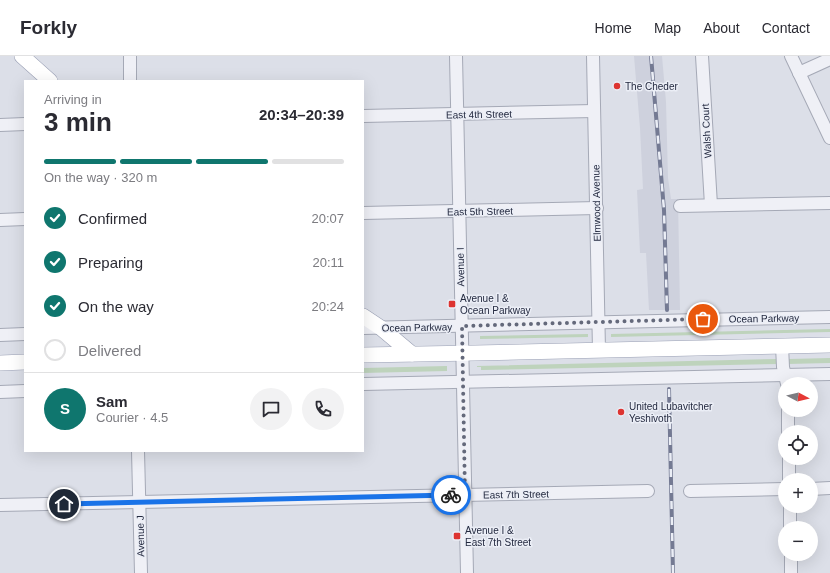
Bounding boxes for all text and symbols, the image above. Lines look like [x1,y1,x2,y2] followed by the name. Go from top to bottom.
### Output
[20,17,77,38] text: Forkly
[595,20,632,36] text: Home
[654,20,681,36] text: Map
[703,20,740,36] text: About
[762,20,810,36] text: Contact
[612,81,622,91] marker: The Cheder
[625,81,678,92] place label: The Cheder
[44,92,102,107] text: Arriving in
[700,103,713,159] street label: Walsh Court
[259,106,344,123] text: 20:34–20:39
[44,107,112,137] text: 3 min
[446,108,512,121] street label: East 4th Street
[590,164,603,242] street label: Elmwood Avenue
[44,170,157,185] text: On the way · 320 m
[447,205,513,218] street label: East 5th Street
[44,207,66,229] icon: check
[78,210,147,227] text: Confirmed
[311,211,344,226] text: 20:07
[455,247,466,287] street label: Avenue I
[44,251,66,273] icon: check
[78,254,143,271] text: Preparing
[312,255,344,270] text: 20:11
[460,293,531,316] place label: Avenue I & Ocean Parkway
[44,295,66,317] icon: check
[78,298,154,315] text: On the way
[311,299,344,314] text: 20:24
[447,299,457,309] marker: Avenue I & Ocean Parkway
[686,302,720,336] pin
[692,308,714,330] icon: bag
[729,312,799,325] street label: Ocean Parkway
[382,321,452,334] street label: Ocean Parkway
[78,342,141,359] text: Delivered
[778,377,818,417] north arrow
[778,377,818,561] map controls
[250,388,292,430] button: chat
[302,388,344,430] button: phone
[96,393,128,410] text: Sam
[60,400,70,417] text: S
[629,401,713,424] place label: United Lubavitcher Yeshivoth
[616,407,626,417] marker: United Lubavitcher Yeshivoth
[96,410,168,425] text: Courier · 4.5
[778,425,818,465] button: locate
[778,473,818,513] button: +
[431,475,471,515] courier
[440,484,462,506] icon: bike
[47,487,81,521] pin
[483,488,549,501] street label: East 7th Street
[53,493,75,515] icon: home
[135,515,146,557] street label: Avenue J
[778,521,818,561] button: −
[465,525,531,548] place label: Avenue I & East 7th Street
[452,531,462,541] marker: Avenue I & East 7th Street

